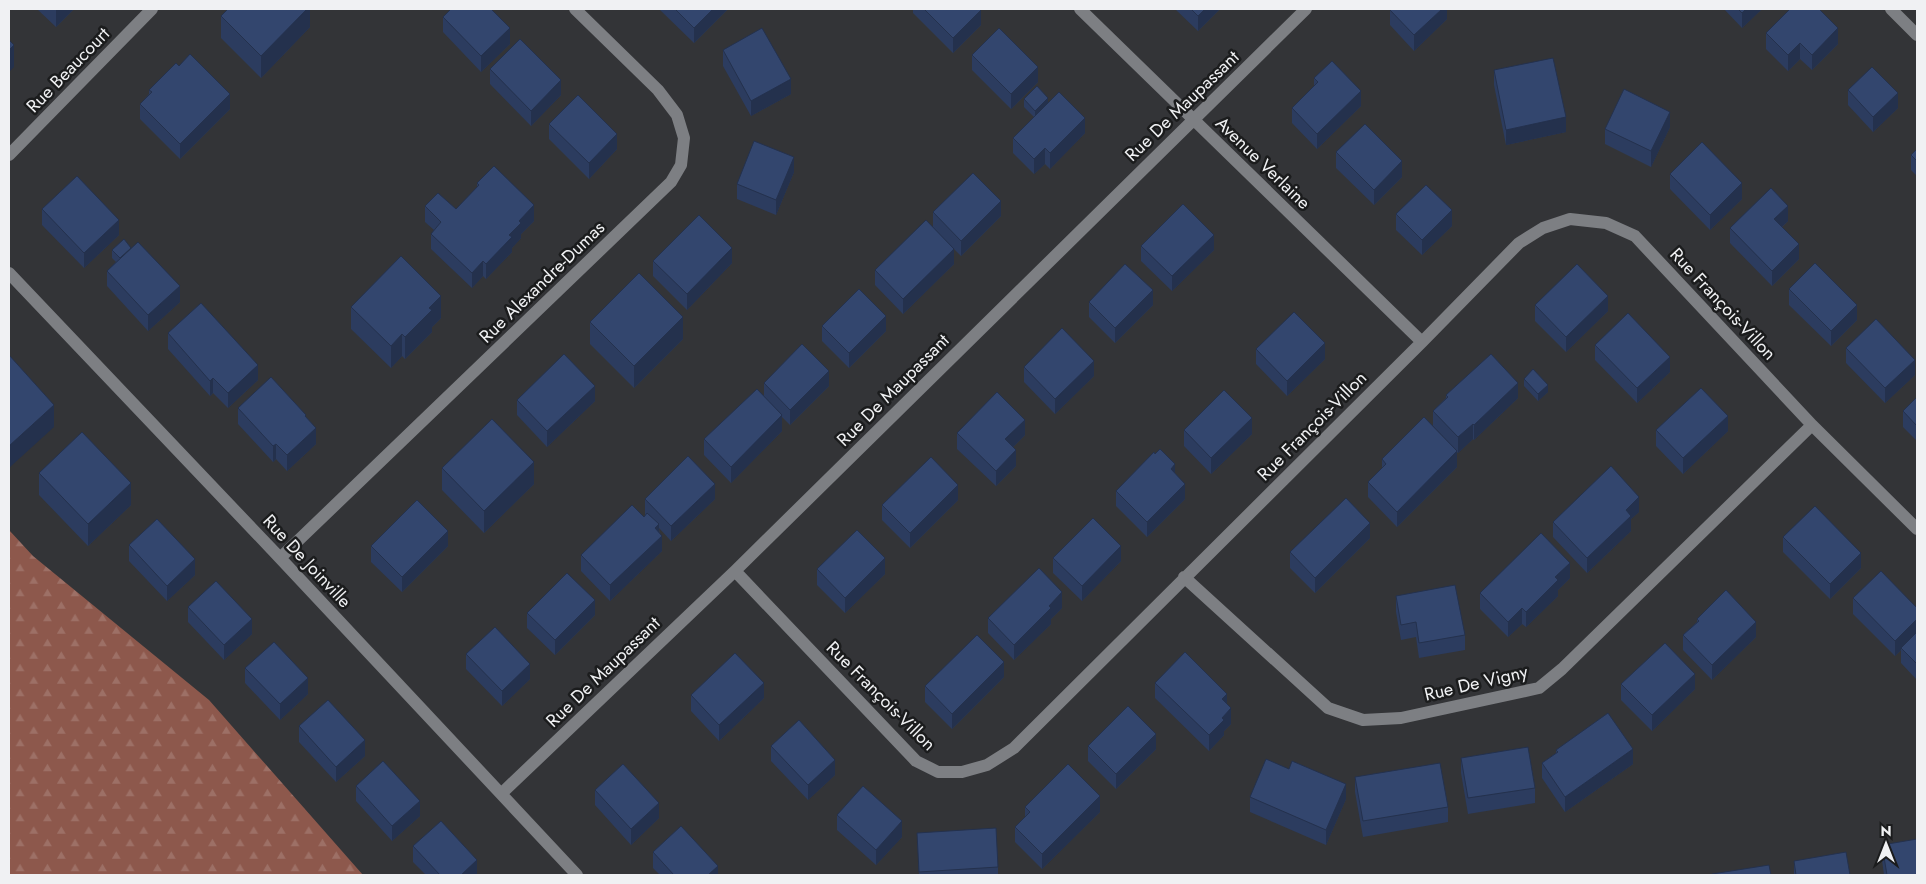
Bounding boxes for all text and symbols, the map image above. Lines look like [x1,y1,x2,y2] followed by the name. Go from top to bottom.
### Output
[20,21,116,119] street label: Rue Beaucourt
[1119,44,1245,167] street label: Rue De Maupassant
[1210,111,1316,215] street label: Avenue Verlaine
[473,215,611,349] street label: Rue Alexandre-Dumas
[1664,242,1782,366] street label: Rue François-Villon
[831,327,956,452] street label: Rue De Maupassant
[1251,365,1373,487] street label: Rue François-Villon
[257,508,357,614] street label: Rue De Joinville
[540,610,666,733] street label: Rue De Maupassant
[820,635,942,757] street label: Rue François-Villon
[1422,658,1530,708] street label: Rue De Vigny
[1861,819,1911,869] north arrow
[1880,821,1892,841] text: N

